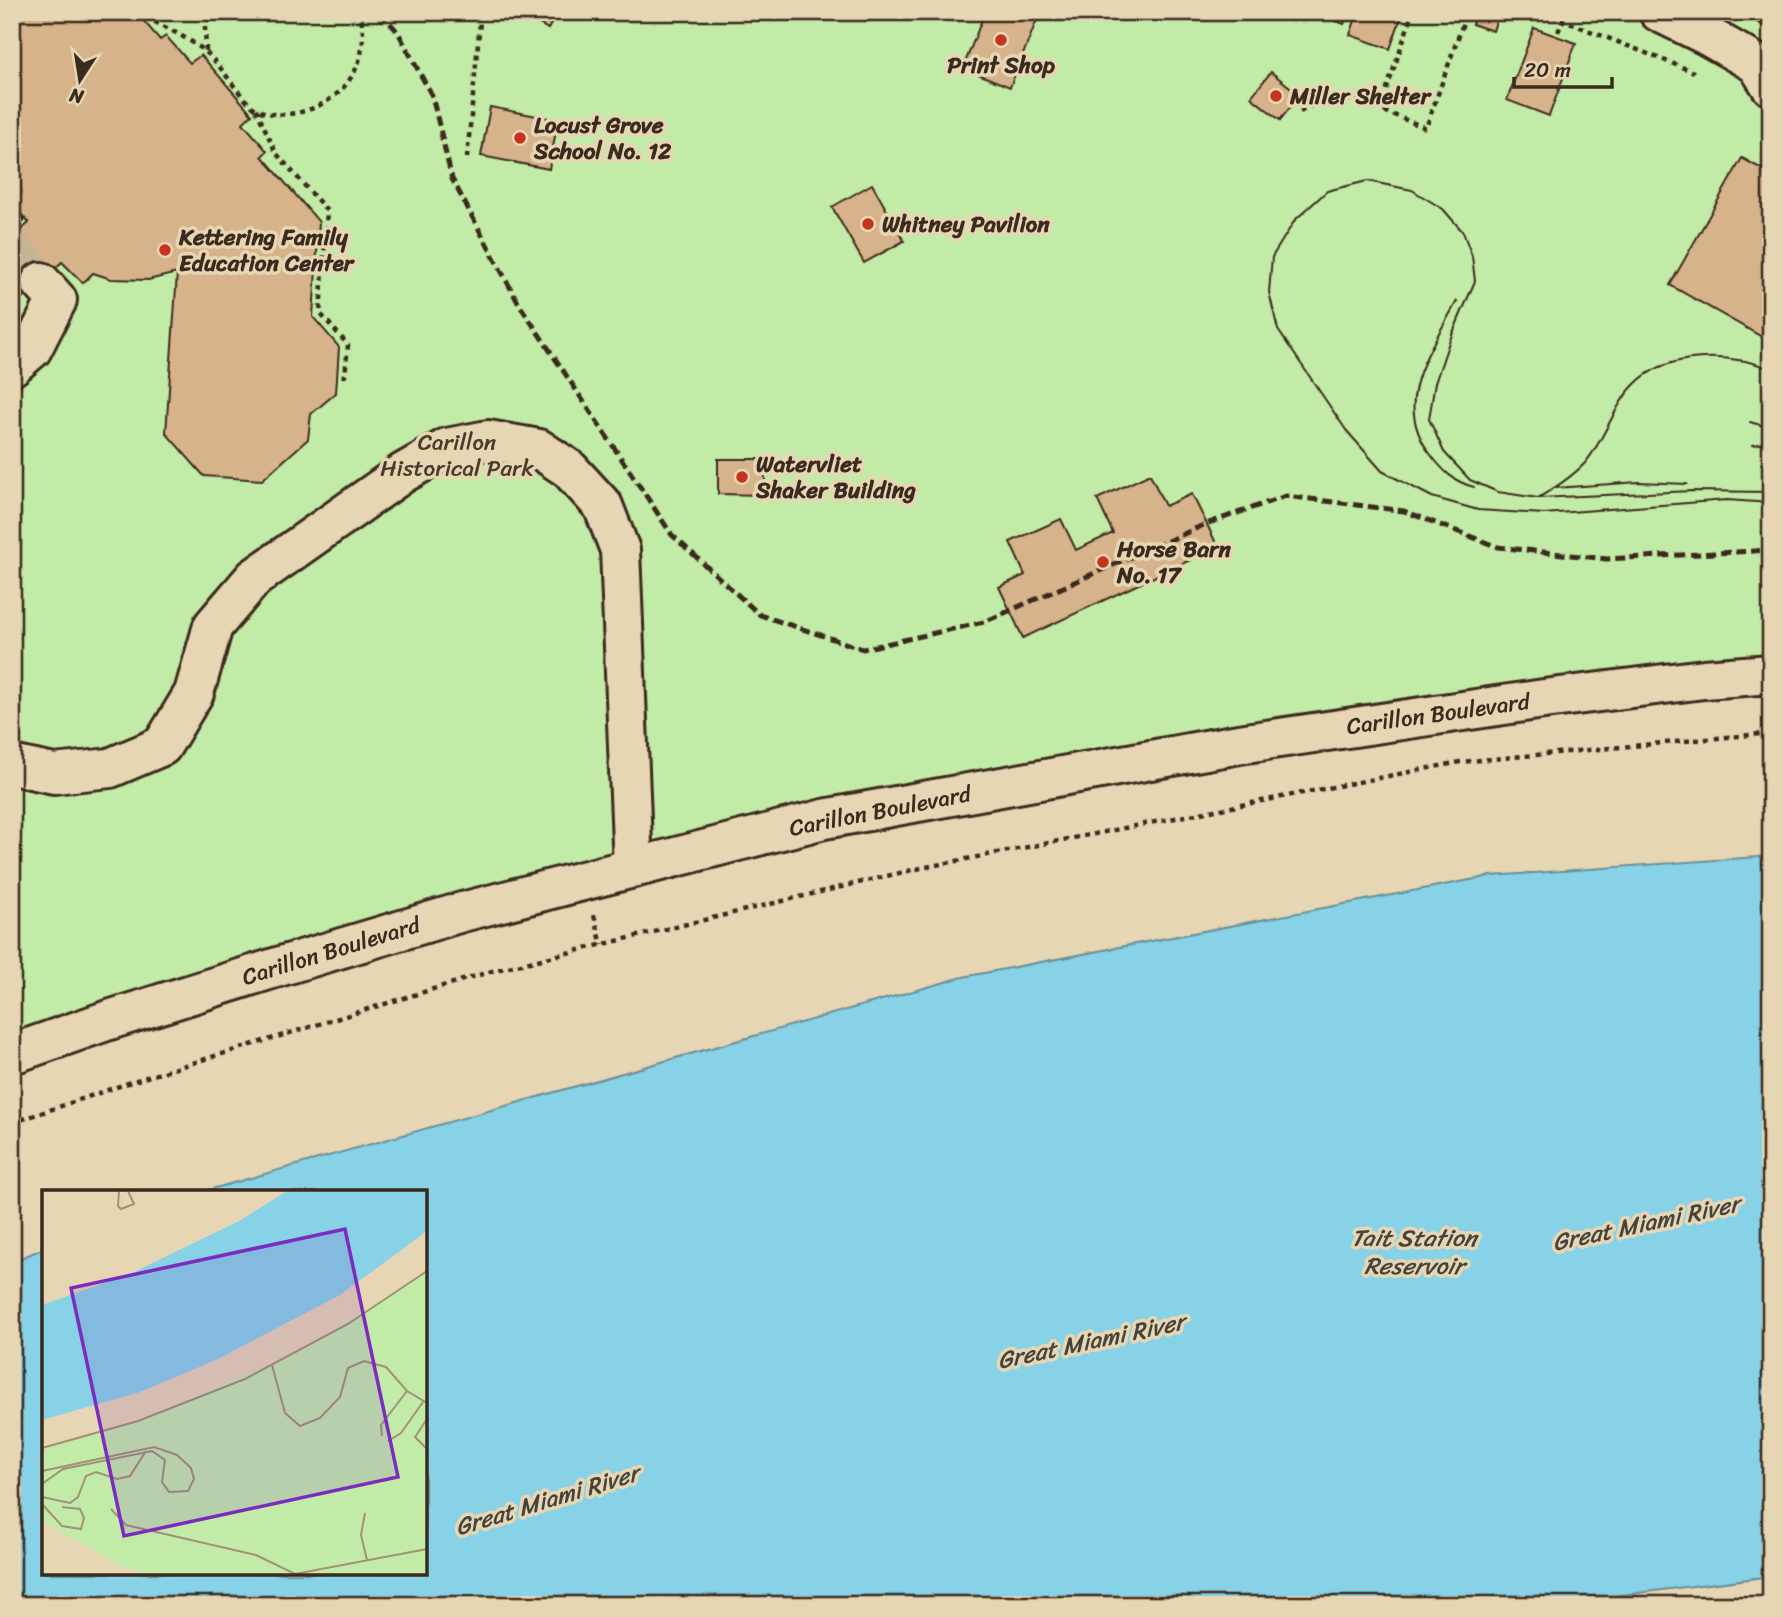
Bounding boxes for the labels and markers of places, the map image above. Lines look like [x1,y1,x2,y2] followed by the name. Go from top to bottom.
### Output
[993,32,1009,48] marker: Print Shop
[947,45,1056,86] place label: Print Shop
[1289,76,1433,117] place label: Miller Shelter
[1268,88,1284,104] marker: Miller Shelter
[533,105,672,172] place label: Locust Grove School No. 12
[512,130,528,146] marker: Locust Grove School No. 12
[882,204,1050,245] place label: Whitney Pavilion
[860,216,876,232] marker: Whitney Pavilion
[178,217,356,284] place label: Kettering Family Education Center
[157,242,173,258] marker: Kettering Family Education Center
[755,444,916,511] place label: Watervliet Shaker Building
[734,469,750,485] marker: Watervliet Shaker Building
[1116,529,1231,596] place label: Horse Barn No. 17
[1095,554,1111,570] marker: Horse Barn No. 17

